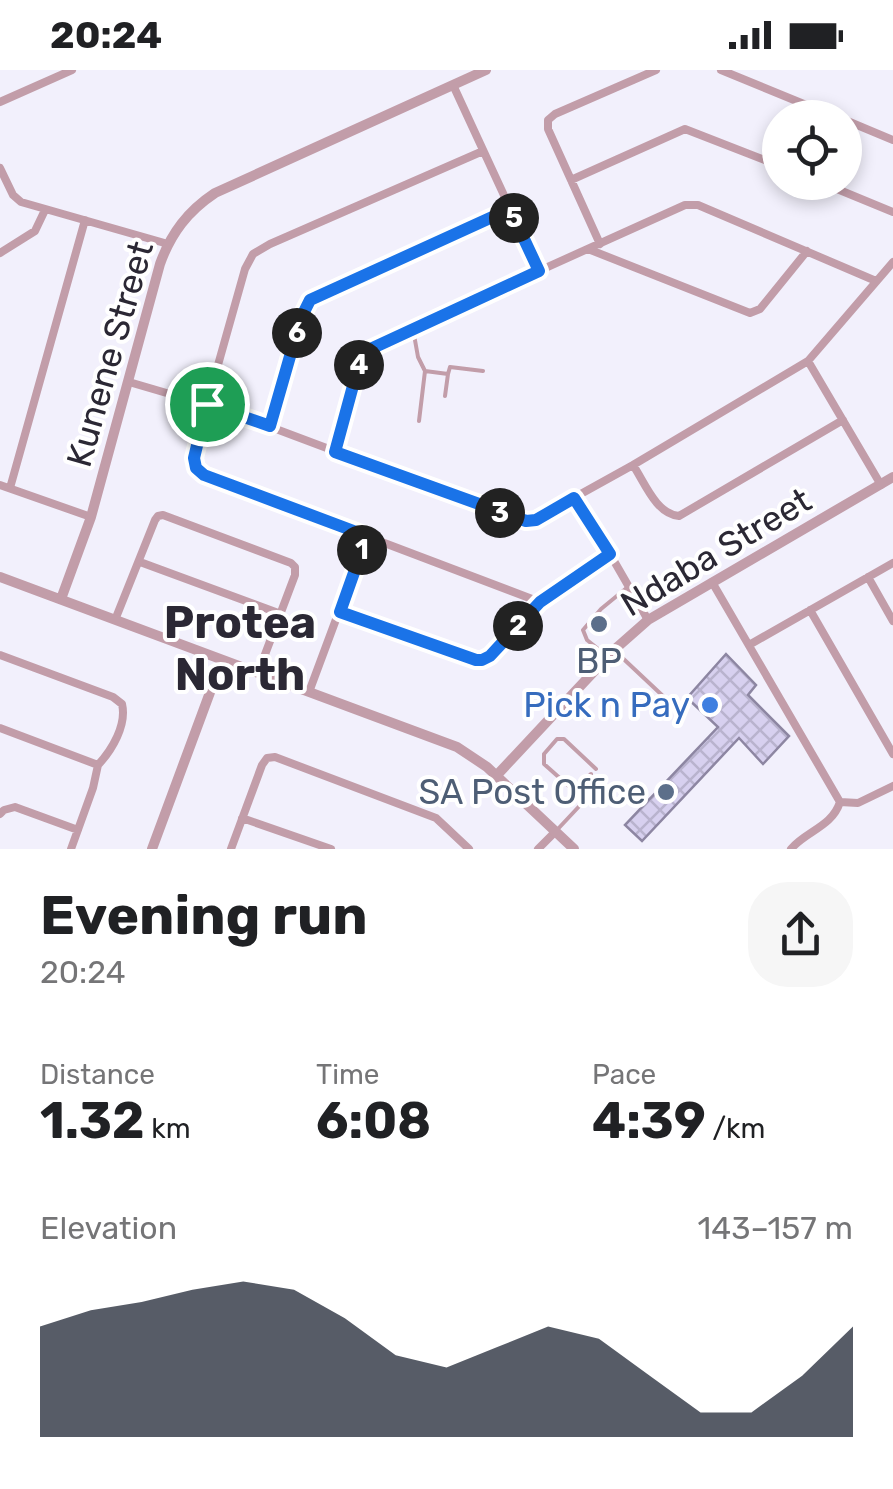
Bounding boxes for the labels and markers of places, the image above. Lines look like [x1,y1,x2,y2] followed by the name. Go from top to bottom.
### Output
[489,193,539,243] pin: 5
[272,308,322,358] pin: 6
[334,340,384,390] pin: 4
[165,362,250,447] pin
[475,488,525,538] pin: 3
[337,525,387,575] pin: 1
[493,601,543,651] pin: 2
[588,613,610,635] marker: BP
[576,640,622,682] place label: BP
[523,684,690,726] place label: Pick n Pay
[699,694,721,716] marker: Pick n Pay
[419,771,646,813] place label: SA Post Office
[655,781,677,803] marker: SA Post Office

